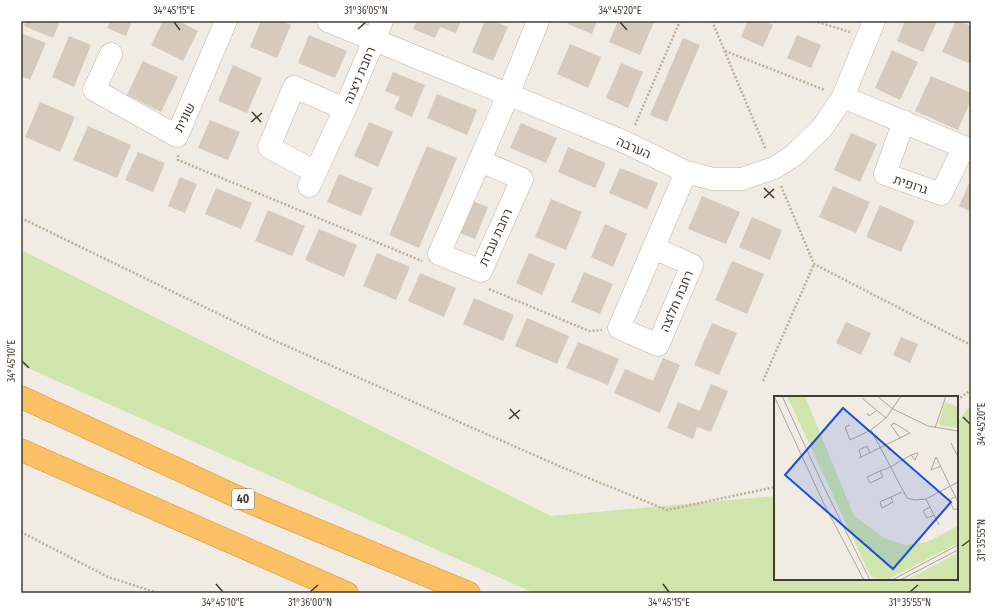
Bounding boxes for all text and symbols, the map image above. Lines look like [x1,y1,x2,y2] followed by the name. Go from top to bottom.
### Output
[153,5,195,17] text: 34°45'15"E
[344,5,388,17] text: 31°36'05"N
[598,5,642,17] text: 34°45'20"E
[341,44,378,106] street label: רחבת ניצנה
[171,100,198,134] street label: שונית
[614,133,653,162] street label: הערבה
[892,172,930,197] street label: גרופית
[476,206,515,268] street label: רחבת עבדת
[657,268,696,334] street label: רחבת חלוצה
[6,339,18,382] text: 34°45'10"E
[774,396,958,580] inset map
[976,402,988,446] text: 34°45'20"E
[232,489,254,509] road number: 40
[976,519,988,561] text: 31°35'55"N
[202,597,245,609] text: 34°45'10"E
[288,597,332,609] text: 31°36'00"N
[648,597,690,609] text: 34°45'15"E
[889,597,931,609] text: 31°35'55"N

